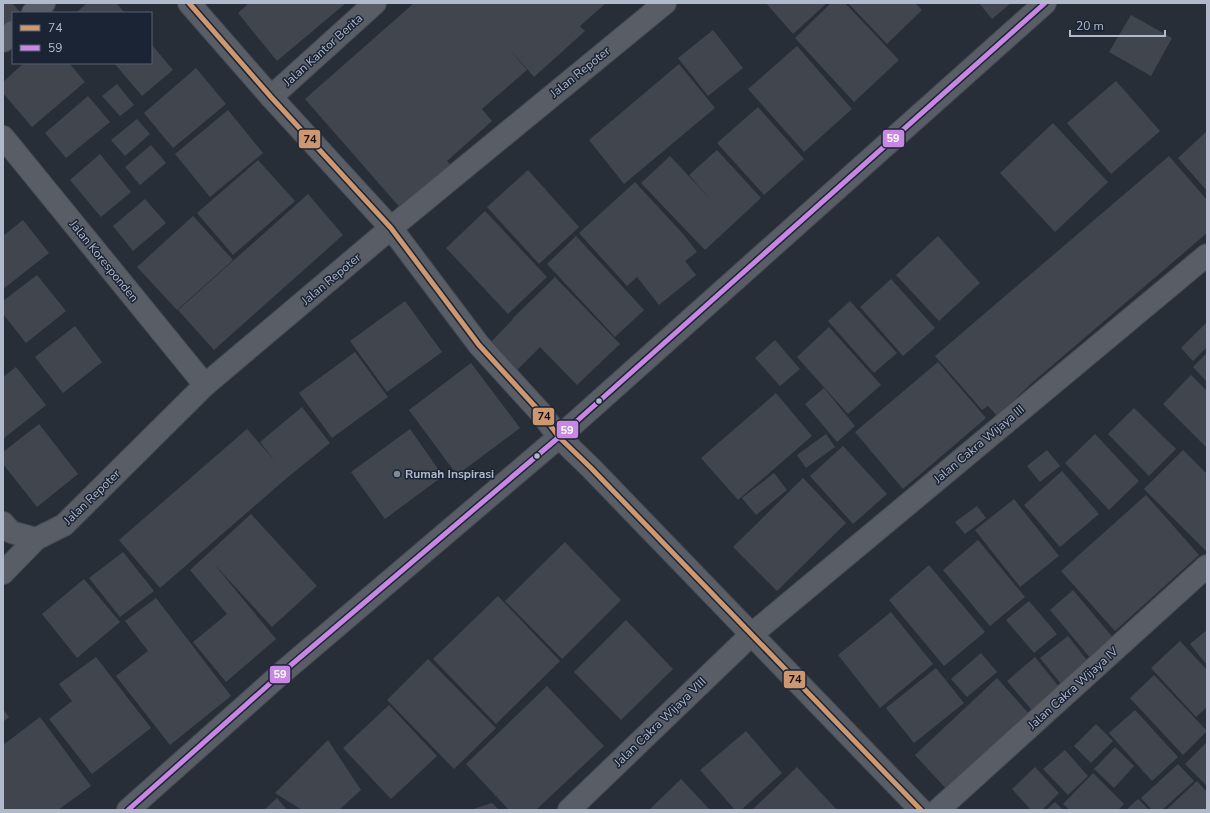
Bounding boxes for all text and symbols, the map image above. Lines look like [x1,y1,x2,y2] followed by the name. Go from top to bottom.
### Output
[279,10,366,90] street label: Jalan Kantor Berita
[12,12,152,64] legend
[1070,12,1165,38] scale bar
[1076,18,1104,34] text: 20 m
[48,20,62,36] text: 74
[48,40,62,56] text: 59
[546,42,614,102] street label: Jalan Repoter
[298,129,321,149] line badge: 74
[882,129,905,148] line badge: 59
[886,131,900,146] text: 59
[303,132,317,147] text: 74
[65,216,142,305] street label: Jalan Koresponden
[297,249,365,309] street label: Jalan Repoter
[594,396,604,406] unlabelled marker
[929,401,1028,487] street label: Jalan Cakra Wijaya III
[532,407,555,426] line badge: 74
[537,409,551,424] text: 74
[556,420,579,439] line badge: 59
[560,423,574,438] text: 59
[532,451,542,461] unlabelled marker
[60,465,124,529] street label: Jalan Repoter
[405,466,494,482] place label: Rumah Inspirasi
[392,469,402,479] marker: Rumah Inspirasi
[1024,643,1122,733] street label: Jalan Cakra Wijaya IV
[269,665,291,684] line badge: 59
[273,667,287,682] text: 59
[783,670,806,689] line badge: 74
[788,672,802,687] text: 74
[610,674,709,771] street label: Jalan Cakra Wijaya VIII

